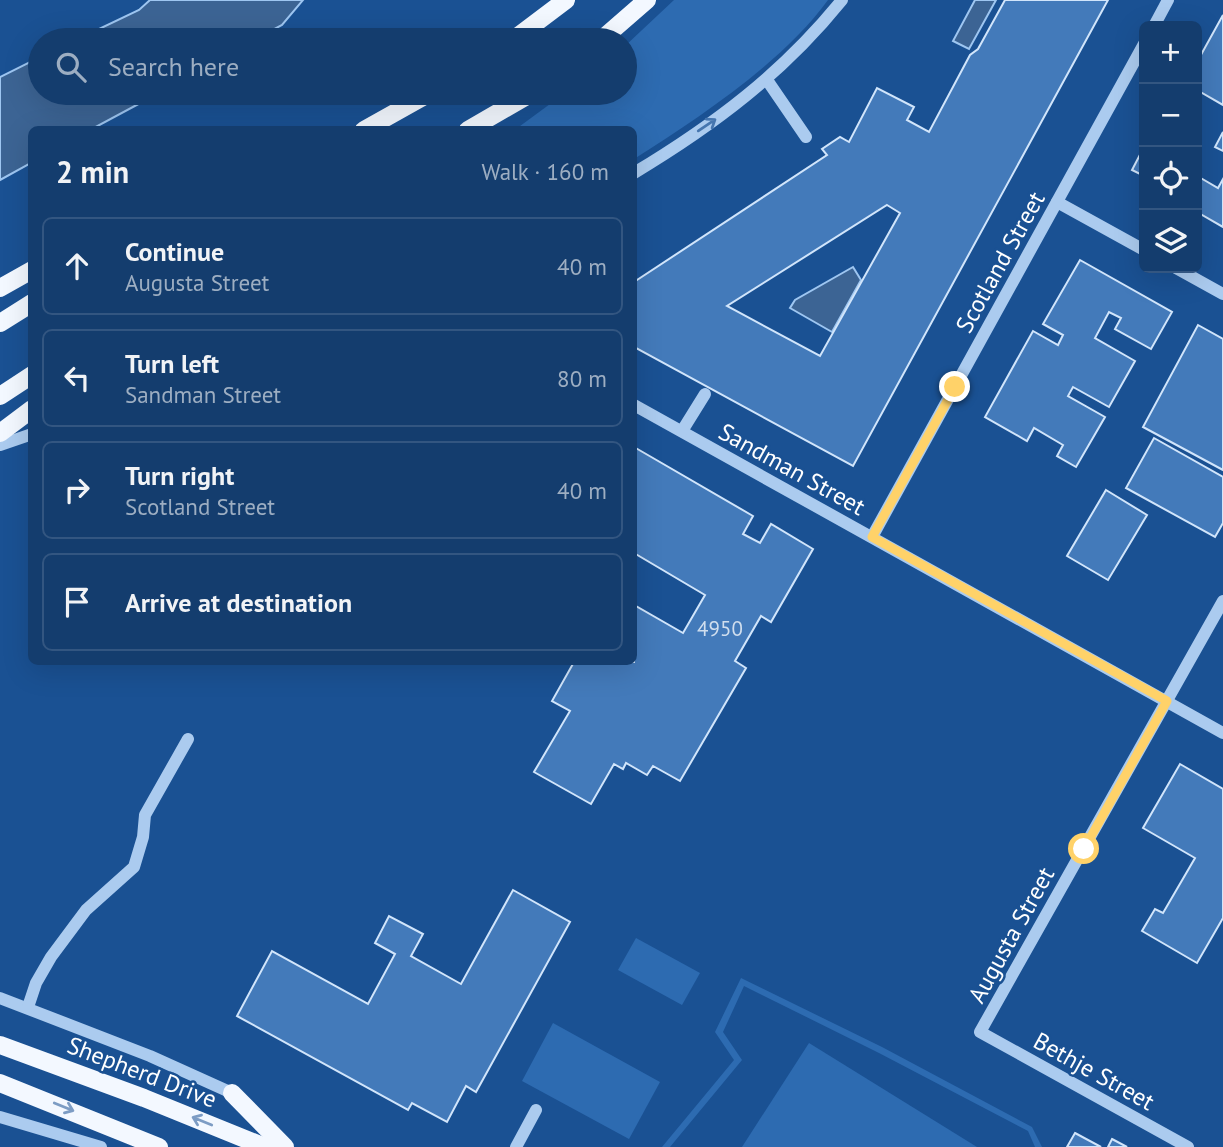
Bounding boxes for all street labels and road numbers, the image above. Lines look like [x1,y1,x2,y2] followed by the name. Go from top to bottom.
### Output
[948,186,1052,338] street label: Scotland Street
[713,416,871,522] street label: Sandman Street
[961,862,1061,1008] street label: Augusta Street
[1028,1025,1160,1117] street label: Bethje Street
[63,1029,221,1115] street label: Shepherd Drive

